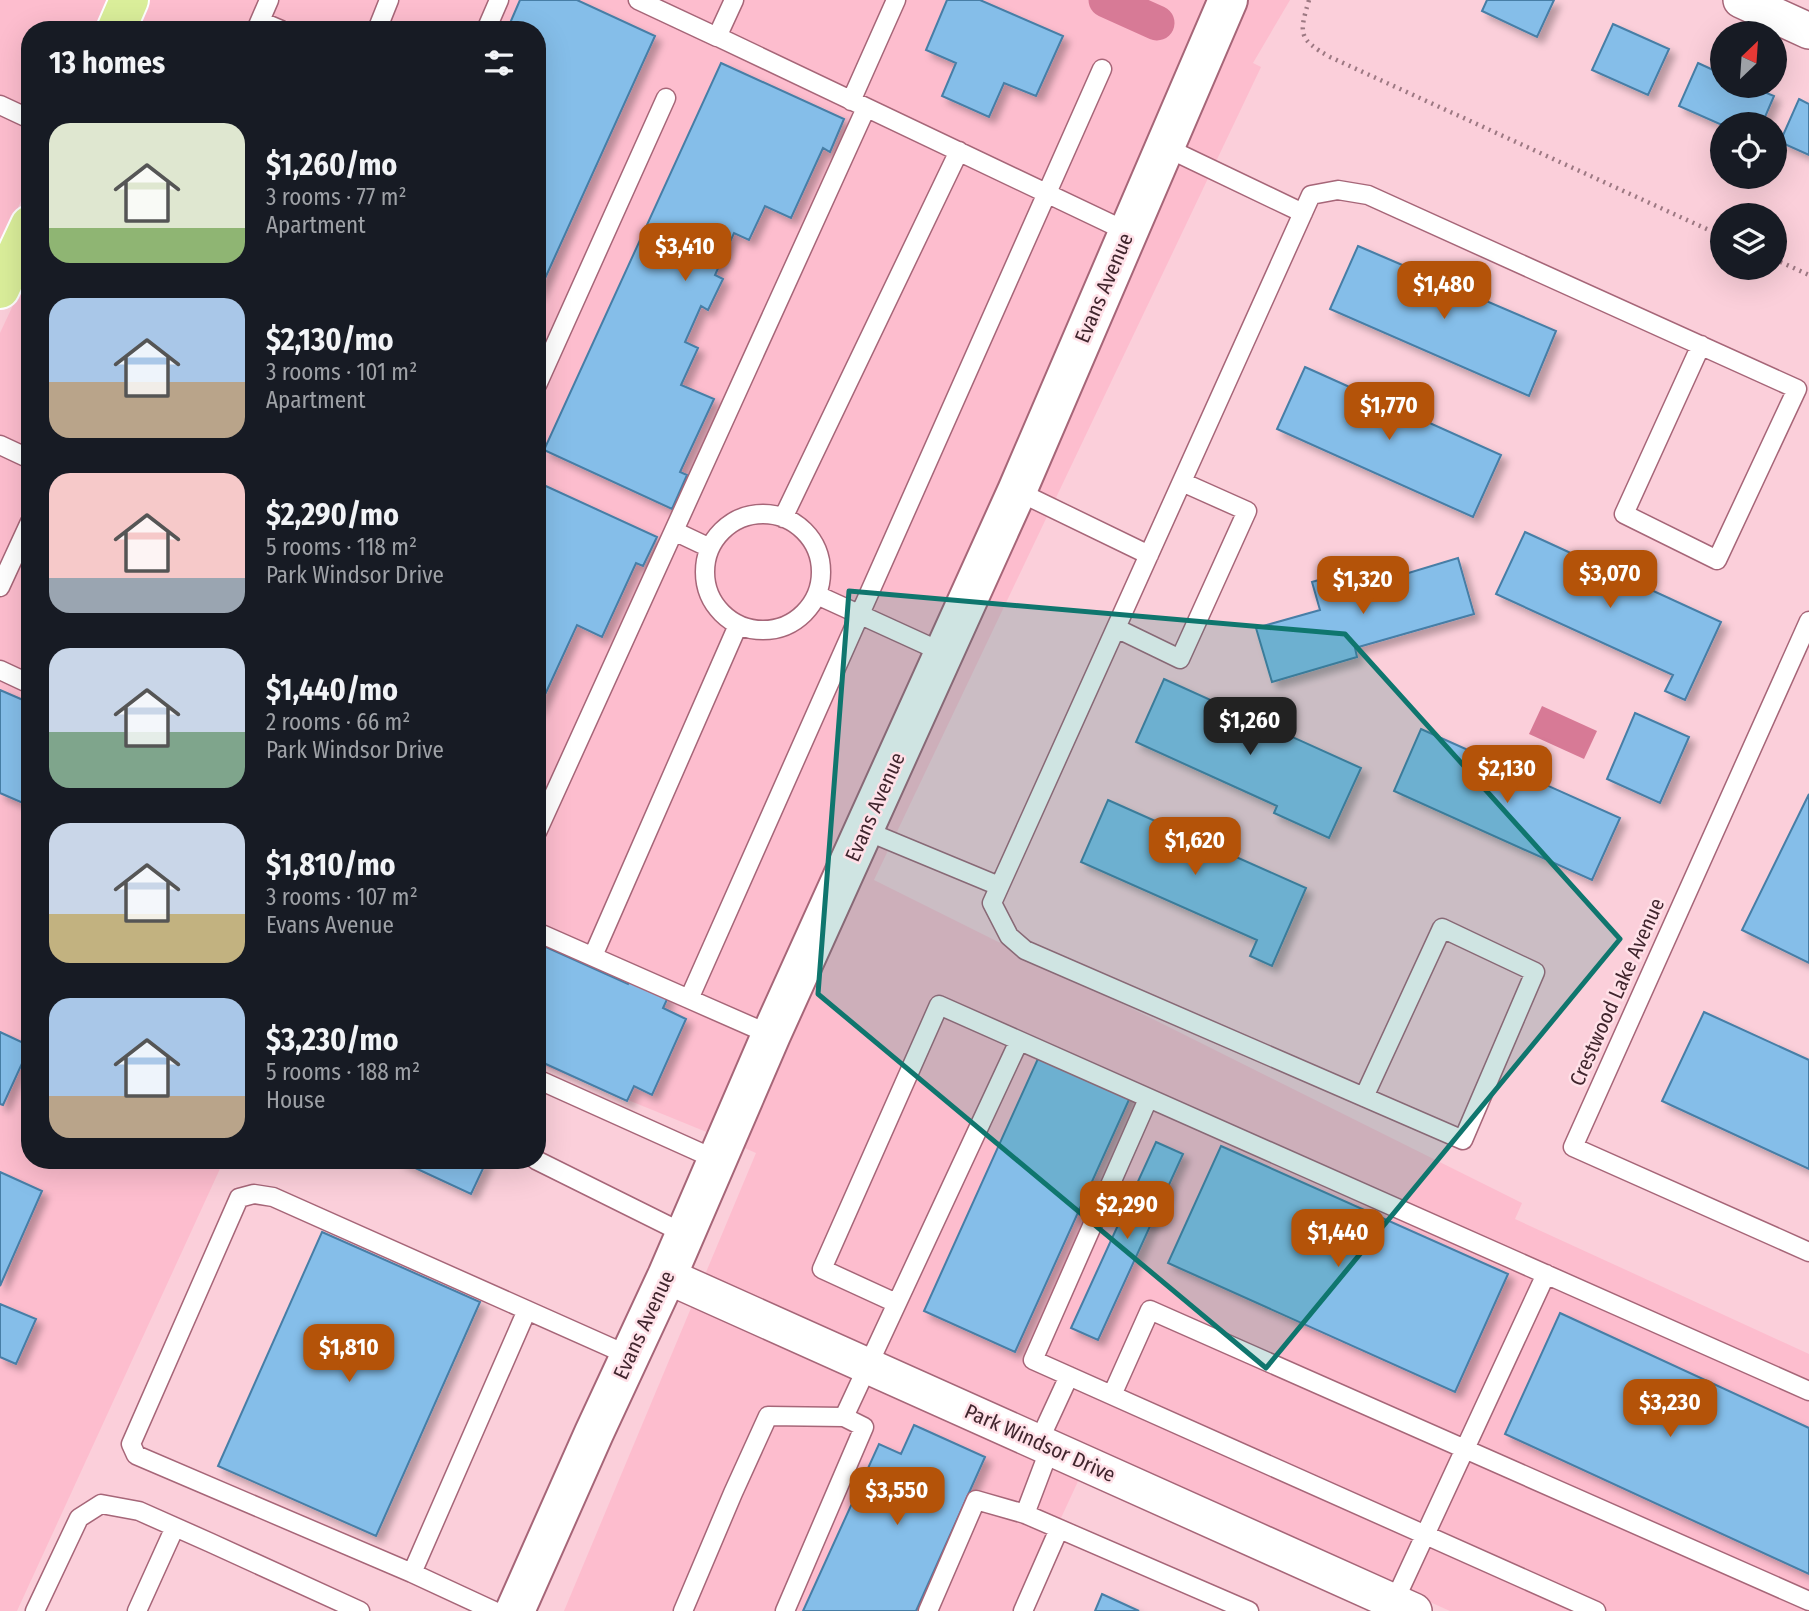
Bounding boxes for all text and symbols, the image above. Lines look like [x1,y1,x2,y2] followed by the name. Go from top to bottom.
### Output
[1710,21,1787,98] north arrow
[1710,21,1787,280] map controls
[480,44,518,82] icon: filters
[49,45,165,81] text: 13 homes
[1710,112,1787,189] button: locate
[266,147,397,183] text: $1,260/mo
[105,151,189,235] icon: home
[266,183,407,211] text: 3 rooms · 77 m²
[1710,203,1787,280] button: layers
[266,211,366,239] text: Apartment
[628,224,742,283] pin: $3,410
[1069,229,1139,347] street label: Evans Avenue
[655,232,715,260] text: $3,410
[1387,262,1501,321] pin: $1,480
[1413,270,1475,298] text: $1,480
[266,322,394,358] text: $2,130/mo
[105,326,189,410] icon: home
[266,358,417,386] text: 3 rooms · 101 m²
[1332,382,1446,442] pin: $1,770
[266,386,366,414] text: Apartment
[1360,391,1418,419] text: $1,770
[266,497,399,533] text: $2,290/mo
[105,501,189,585] icon: home
[266,533,417,561] text: 5 rooms · 118 m²
[1553,550,1667,610] pin: $3,070
[1306,556,1420,616] pin: $1,320
[1579,559,1641,587] text: $3,070
[266,561,444,589] text: Park Windsor Drive
[1333,565,1393,593] text: $1,320
[266,672,398,708] text: $1,440/mo
[105,676,189,760] icon: home
[1193,698,1307,757] pin: $1,260
[1220,706,1280,734] text: $1,260
[266,708,410,736] text: 2 rooms · 66 m²
[266,736,444,764] text: Park Windsor Drive
[1450,746,1564,805] pin: $2,130
[839,748,911,866] street label: Evans Avenue
[1478,754,1536,782] text: $2,130
[1138,818,1252,877] pin: $1,620
[1165,826,1225,854] text: $1,620
[266,847,396,883] text: $1,810/mo
[105,851,189,935] icon: home
[266,883,418,911] text: 3 rooms · 107 m²
[1564,894,1670,1090] street label: Crestwood Lake Avenue
[266,911,394,939] text: Evans Avenue
[266,1022,398,1058] text: $3,230/mo
[105,1026,189,1110] icon: home
[266,1058,420,1086] text: 5 rooms · 188 m²
[266,1086,325,1114] text: House
[1070,1182,1184,1241] pin: $2,290
[1096,1190,1158,1218] text: $2,290
[1281,1210,1395,1269] pin: $1,440
[1307,1218,1369,1246] text: $1,440
[608,1267,680,1383] street label: Evans Avenue
[292,1324,406,1384] pin: $1,810
[319,1333,379,1361] text: $1,810
[1613,1380,1727,1439] pin: $3,230
[1639,1388,1701,1416] text: $3,230
[961,1398,1119,1488] street label: Park Windsor Drive
[840,1468,954,1527] pin: $3,550
[866,1476,928,1504] text: $3,550

